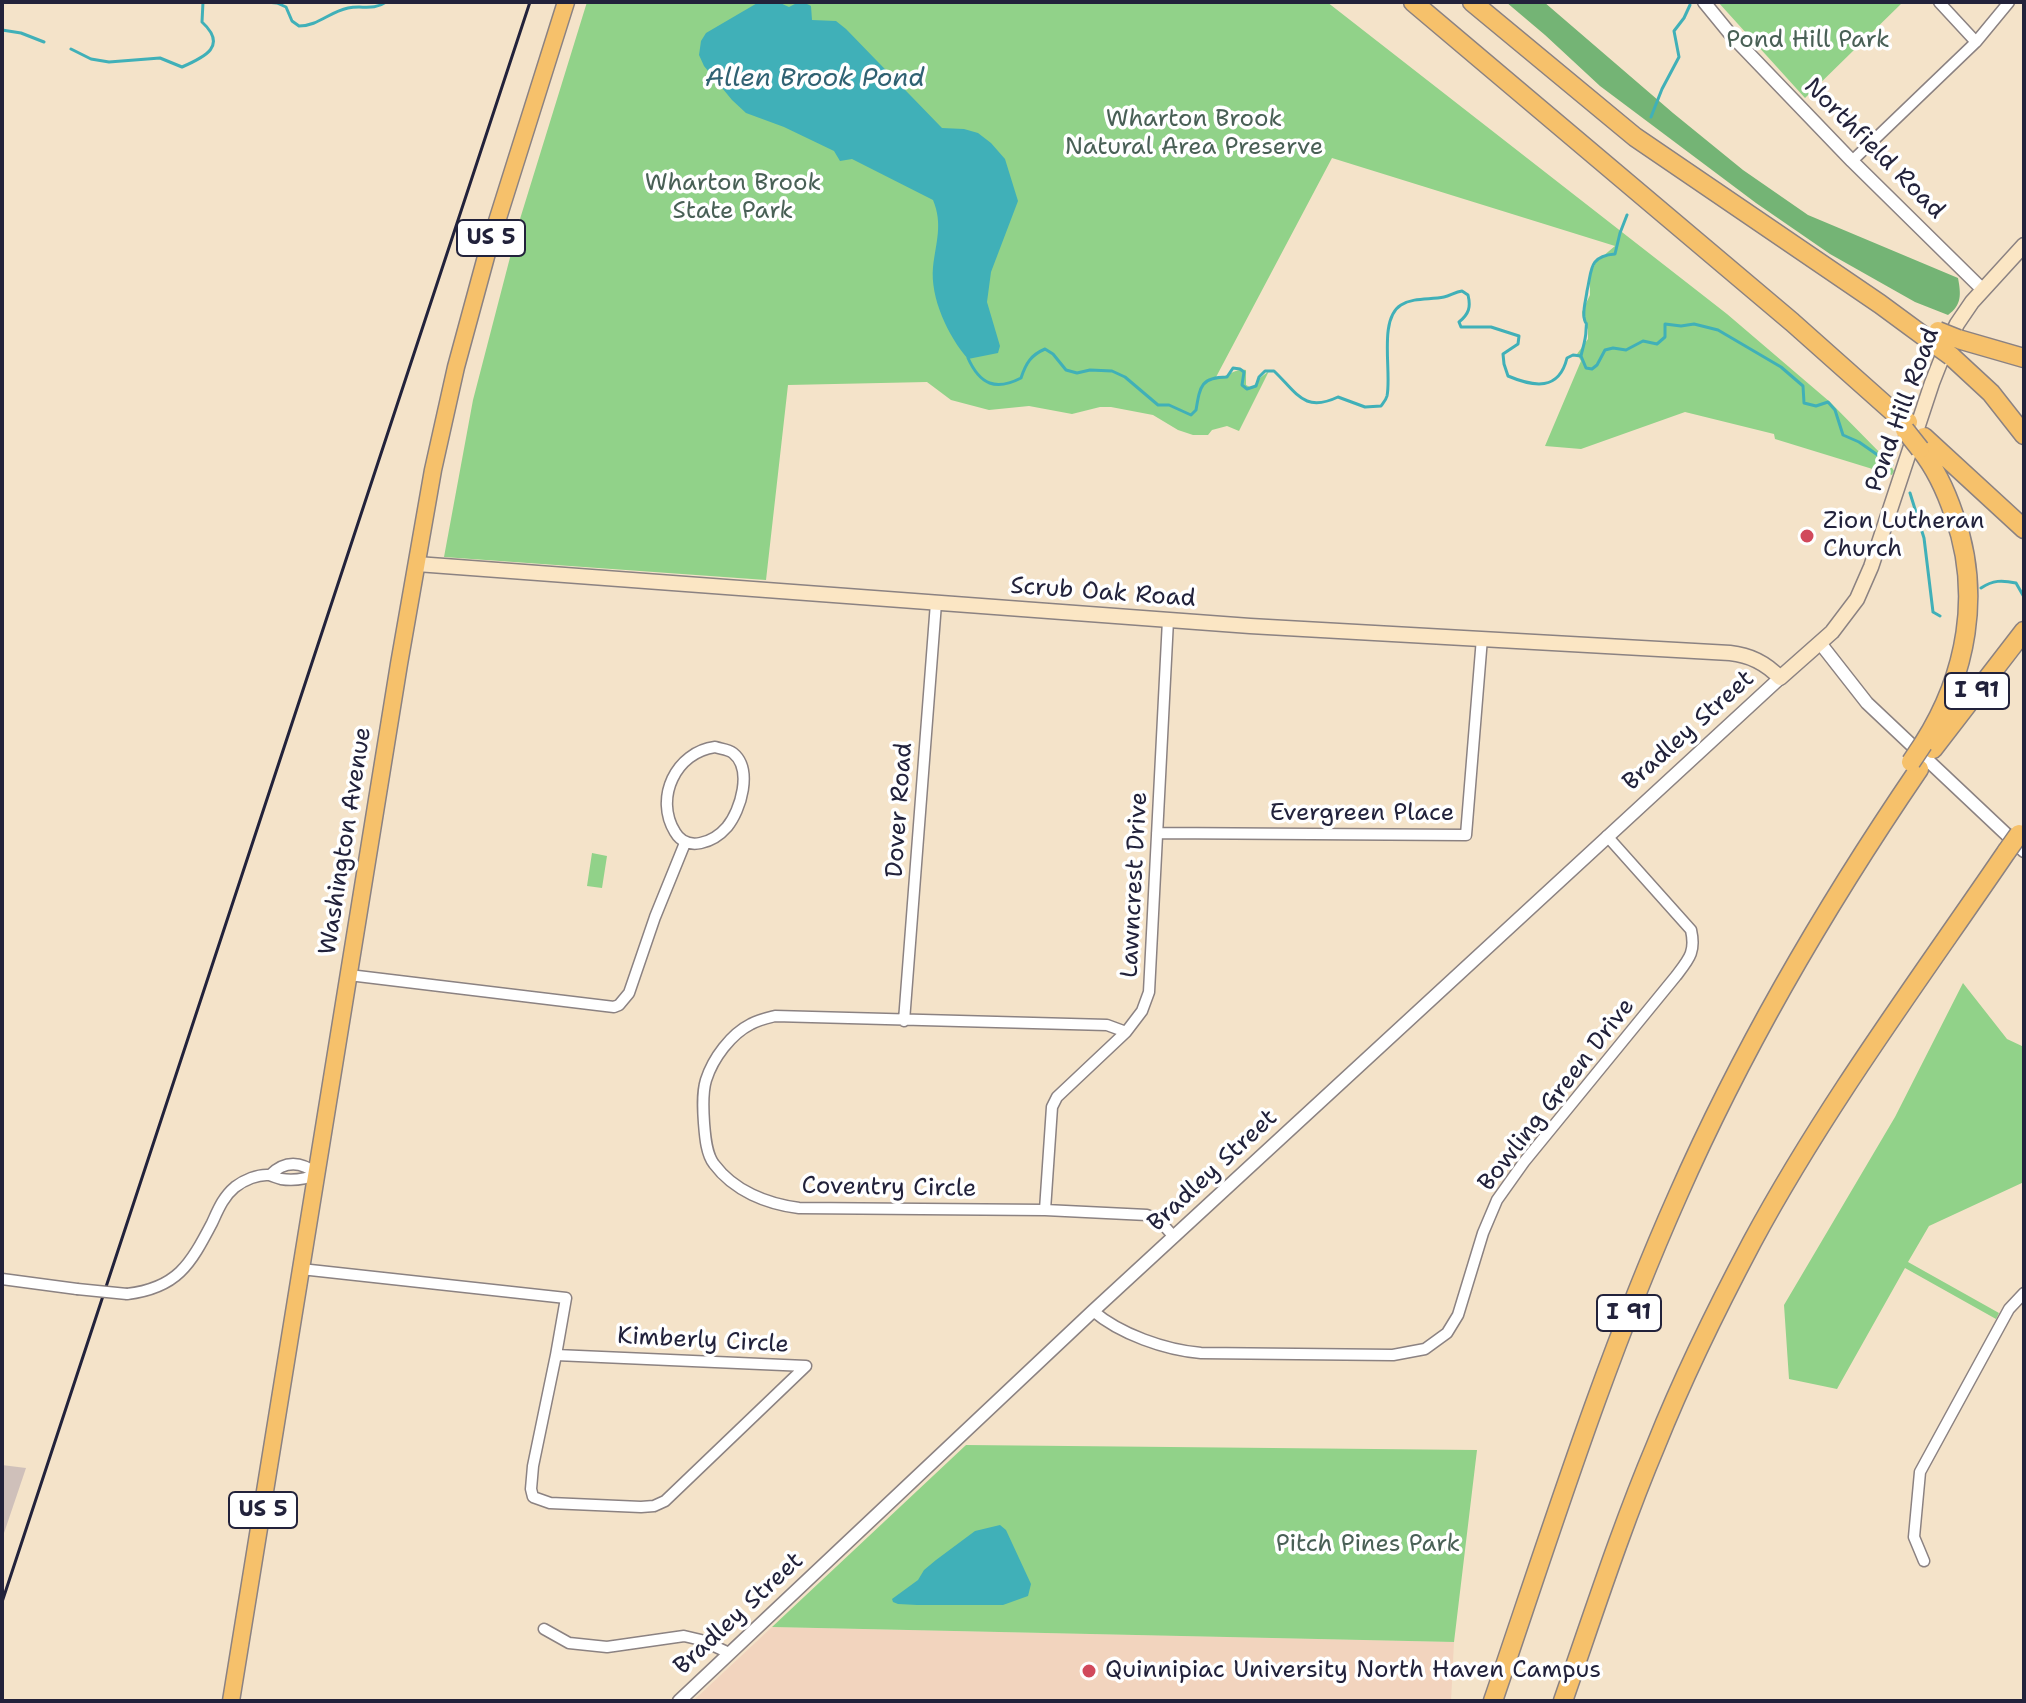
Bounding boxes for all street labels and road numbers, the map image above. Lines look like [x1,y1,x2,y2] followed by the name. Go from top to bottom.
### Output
[1798,73,1950,225] street label: Northfield Road
[457,220,525,256] road number: US 5
[1860,324,1946,496] street label: Pond Hill Road
[1009,572,1197,614] street label: Scrub Oak Road
[1617,665,1761,797] street label: Bradley Street
[1945,673,2009,709] road number: I 91
[314,725,378,957] street label: Washington Avenue
[881,742,919,878] street label: Dover Road
[1116,791,1154,979] street label: Lawncrest Drive
[1270,800,1454,828] street label: Evergreen Place
[1473,993,1641,1197] street label: Bowling Green Drive
[1142,1104,1284,1238] street label: Bradley Street
[801,1172,977,1204] street label: Coventry Circle
[1597,1295,1661,1331] road number: I 91
[616,1322,790,1360] street label: Kimberly Circle
[229,1492,297,1528] road number: US 5
[668,1547,810,1681] street label: Bradley Street

